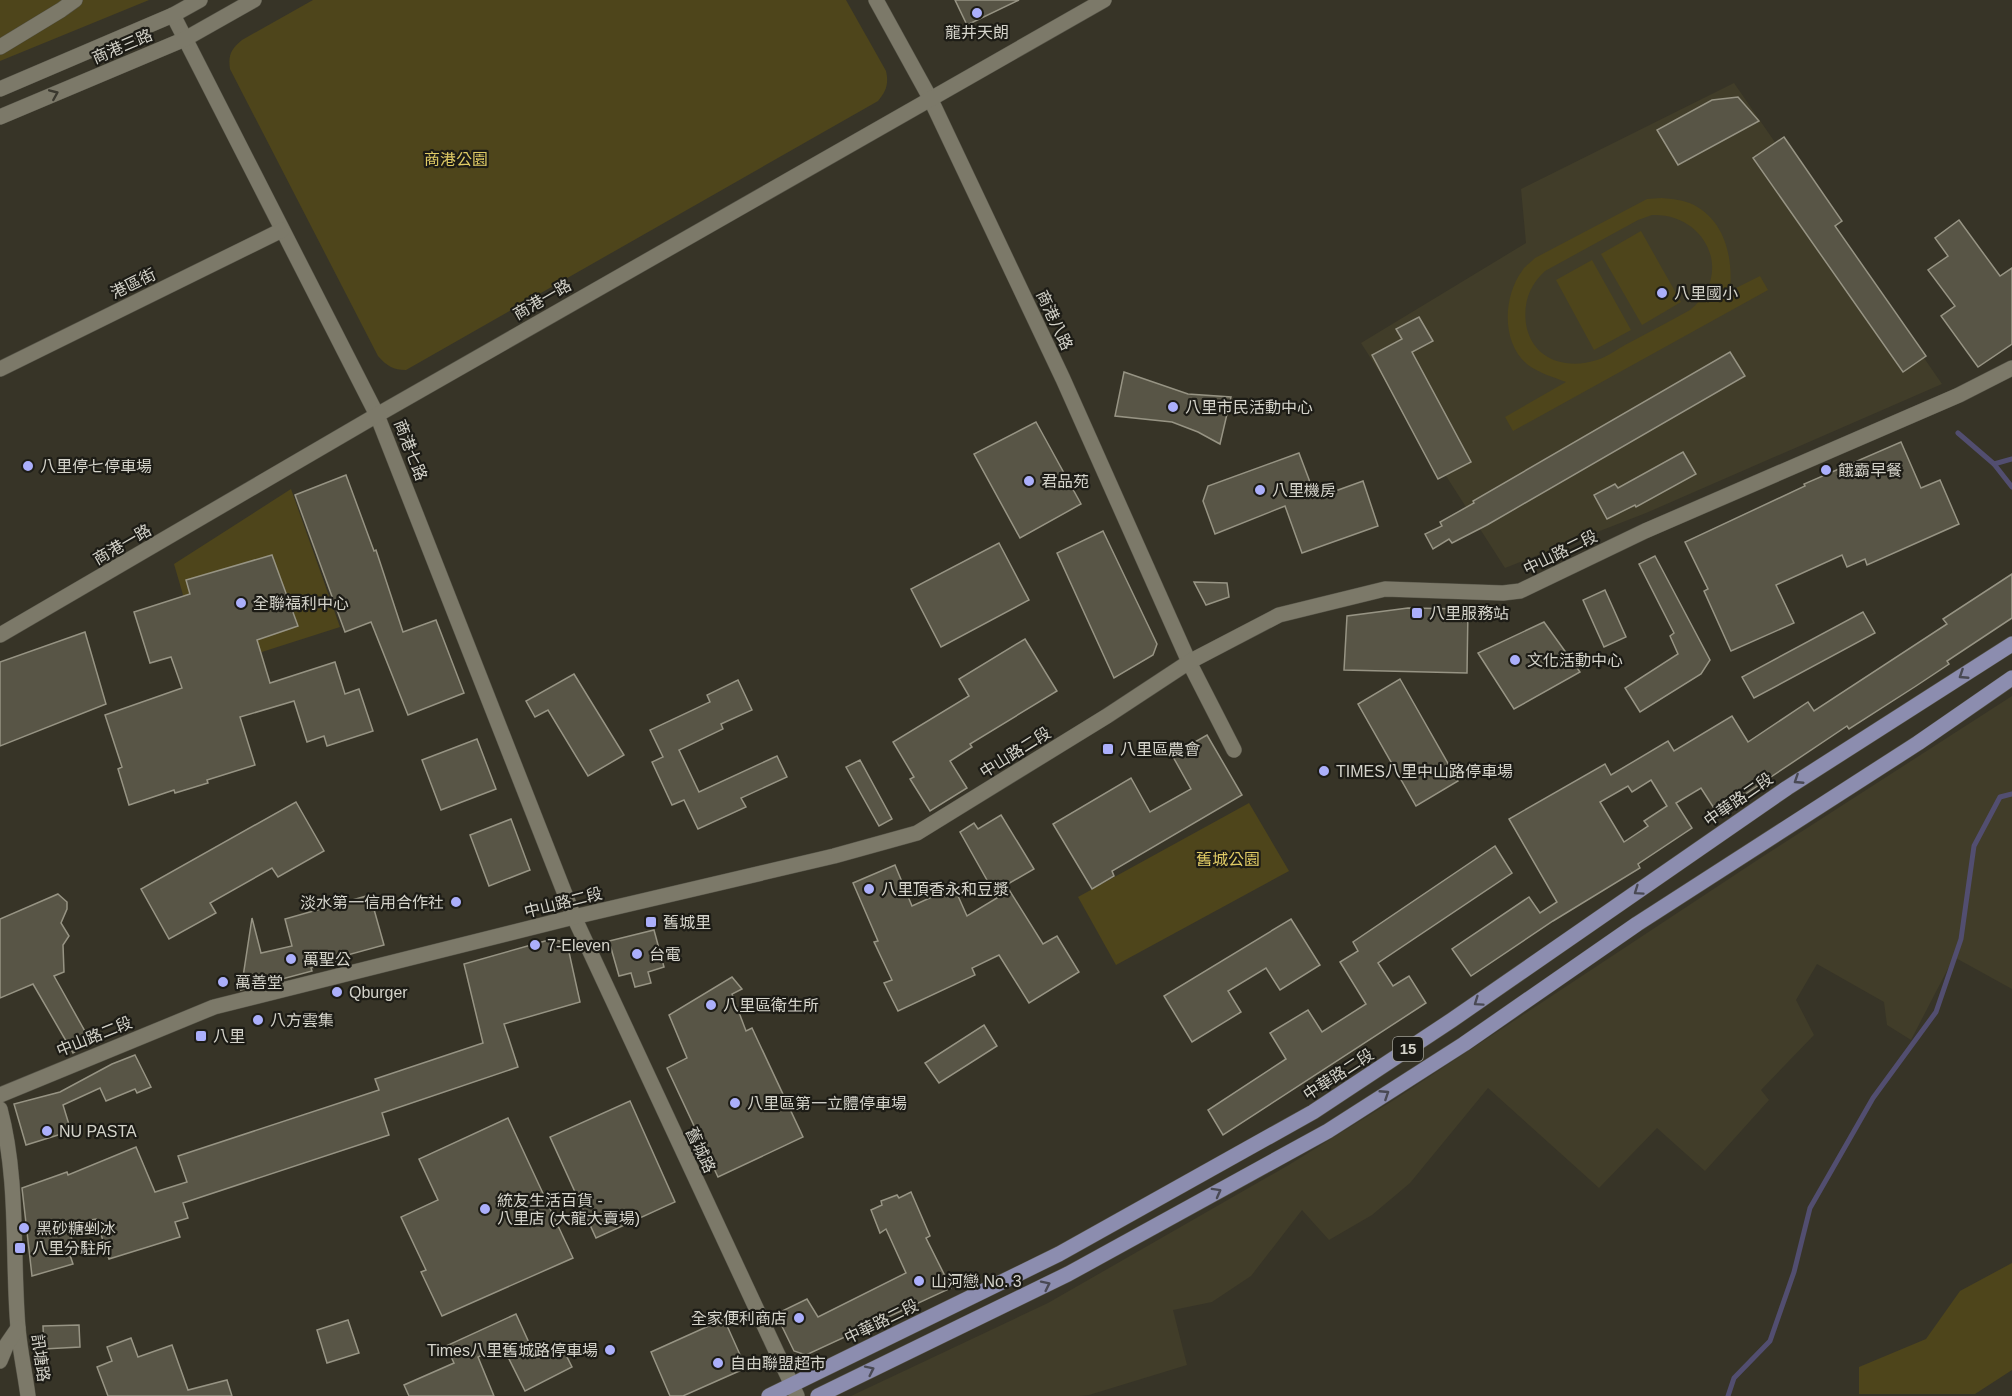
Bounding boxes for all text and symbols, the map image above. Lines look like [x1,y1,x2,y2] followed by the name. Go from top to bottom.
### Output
[970,6,984,20] marker: 龍井天朗
[945,24,1009,41] place label: 龍井天朗
[89,26,155,67] street label: 商港三路
[48,89,59,101] one-way arrow
[424,151,488,168] park label: 商港公園
[108,265,159,302] street label: 港區街
[510,276,574,323] street label: 商港一路
[1674,285,1738,302] place label: 八里國小
[1655,286,1669,300] marker: 八里國小
[1033,288,1076,353] street label: 商港八路
[1185,399,1313,416] place label: 八里市民活動中心
[1166,400,1180,414] marker: 八里市民活動中心
[391,417,430,483] street label: 商港七路
[40,458,152,475] place label: 八里停七停車場
[21,459,35,473] marker: 八里停七停車場
[1838,462,1902,479] place label: 餓霸早餐
[1819,463,1833,477] marker: 餓霸早餐
[1041,473,1089,490] place label: 君品苑
[1022,474,1036,488] marker: 君品苑
[1272,482,1336,499] place label: 八里機房
[1253,483,1267,497] marker: 八里機房
[90,521,154,568] street label: 商港一路
[1521,527,1600,578] street label: 中山路二段
[253,595,349,612] place label: 全聯福利中心
[234,596,248,610] marker: 全聯福利中心
[1429,605,1509,622] place label: 八里服務站
[1410,606,1424,620] marker: 八里服務站
[1527,652,1623,669] place label: 文化活動中心
[1508,653,1522,667] marker: 文化活動中心
[1959,668,1969,680] one-way arrow
[977,724,1054,781] street label: 中山路二段
[1120,741,1200,758] place label: 八里區農會
[1101,742,1115,756] marker: 八里區農會
[1336,763,1513,780] place label: TIMES八里中山路停車場
[1317,764,1331,778] marker: TIMES八里中山路停車場
[1701,769,1776,829] street label: 中華路二段
[1794,773,1804,785] one-way arrow
[1196,851,1260,868] park label: 舊城公園
[881,881,1009,898] place label: 八里頂香永和豆漿
[862,882,876,896] marker: 八里頂香永和豆漿
[1633,884,1644,895] one-way arrow
[522,885,604,920] street label: 中山路二段
[300,894,444,911] place label: 淡水第一信用合作社
[449,895,463,909] marker: 淡水第一信用合作社
[663,914,711,931] place label: 舊城里
[644,915,658,929] marker: 舊城里
[547,937,610,954] place label: 7-Eleven
[528,938,542,952] marker: 7-Eleven
[649,946,681,963] place label: 台電
[630,947,644,961] marker: 台電
[303,951,351,968] place label: 萬聖公
[284,952,298,966] marker: 萬聖公
[235,974,283,991] place label: 萬善堂
[216,975,230,989] marker: 萬善堂
[349,984,408,1001] place label: Qburger
[330,985,344,999] marker: Qburger
[1473,995,1484,1006] one-way arrow
[723,997,819,1014] place label: 八里區衛生所
[704,998,718,1012] marker: 八里區衛生所
[270,1012,334,1029] place label: 八方雲集
[251,1013,265,1027] marker: 八方雲集
[54,1014,134,1059] street label: 中山路二段
[213,1028,245,1045] place label: 八里
[194,1029,208,1043] marker: 八里
[1393,1037,1423,1061] road number: 15
[1300,1046,1376,1103] street label: 中華路二段
[1378,1090,1389,1101] one-way arrow
[747,1095,907,1112] place label: 八里區第一立體停車場
[728,1096,742,1110] marker: 八里區第一立體停車場
[59,1123,137,1140] place label: NU PASTA
[40,1124,54,1138] marker: NU PASTA
[683,1125,718,1176] street label: 舊城路
[1211,1188,1221,1199] one-way arrow
[497,1192,640,1227] place label: 統友生活百貨 - 八里店 (大龍大賣場)
[478,1202,492,1216] marker: 統友生活百貨 - 八里店 (大龍大賣場)
[36,1220,116,1237] place label: 黑砂糖剉冰
[17,1221,31,1235] marker: 黑砂糖剉冰
[32,1240,112,1257] place label: 八里分駐所
[13,1241,27,1255] marker: 八里分駐所
[931,1273,1022,1290] place label: 山河戀 No. 3
[912,1274,926,1288] marker: 山河戀 No. 3
[1039,1281,1050,1293] one-way arrow
[842,1296,921,1347] street label: 中華路二段
[691,1310,787,1327] place label: 全家便利商店
[792,1311,806,1325] marker: 全家便利商店
[29,1333,52,1383] street label: 訊塘路
[427,1342,598,1359] place label: Times八里舊城路停車場
[603,1343,617,1357] marker: Times八里舊城路停車場
[730,1355,826,1372] place label: 自由聯盟超市
[711,1356,725,1370] marker: 自由聯盟超市
[864,1366,875,1378] one-way arrow

